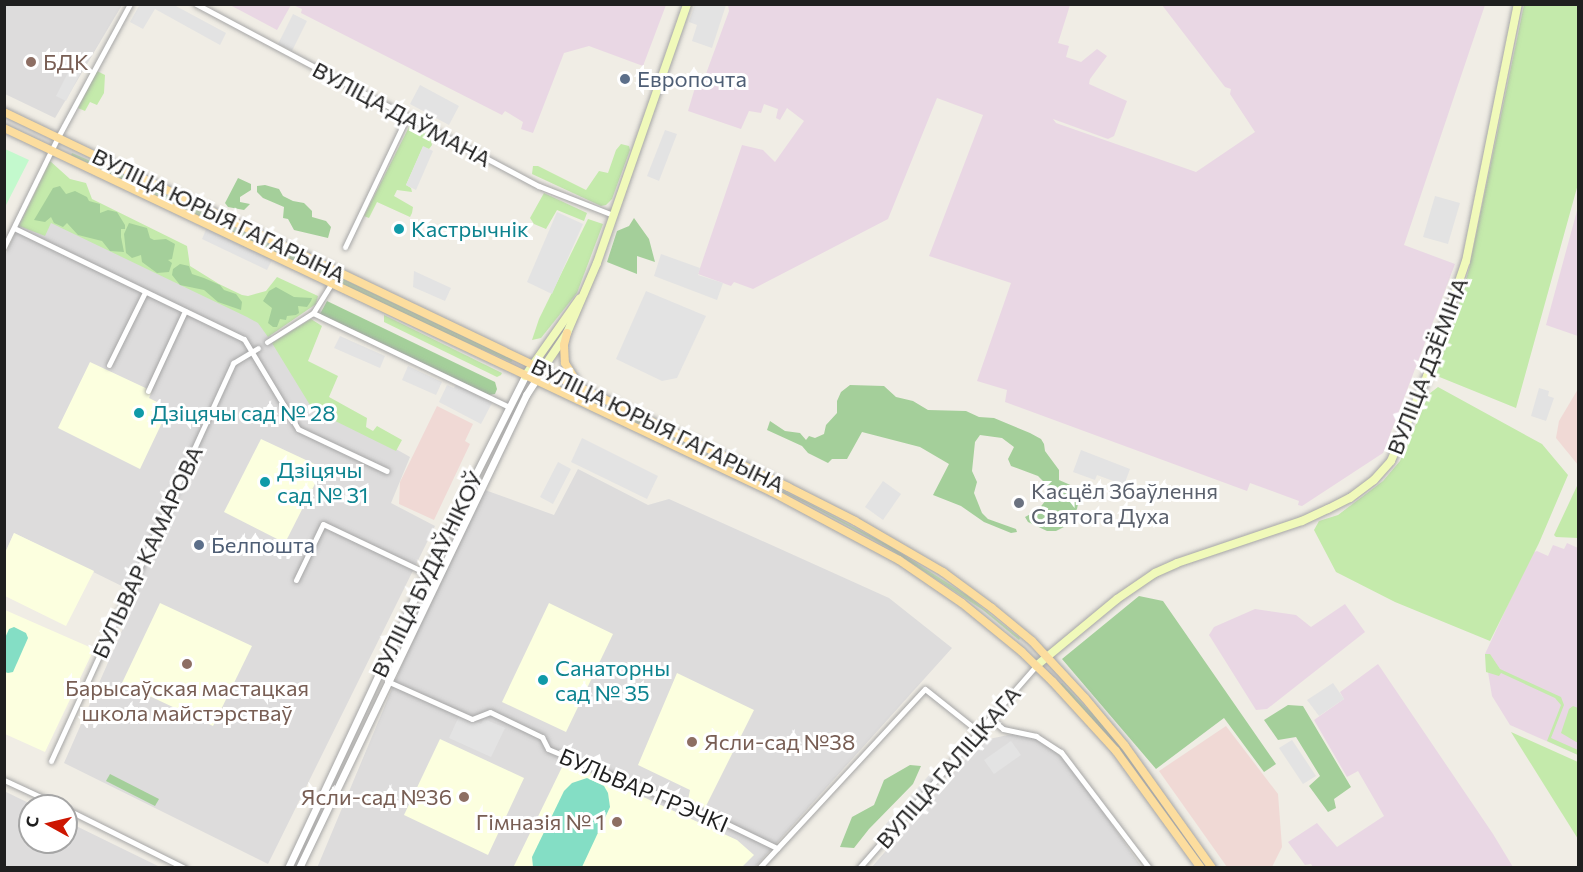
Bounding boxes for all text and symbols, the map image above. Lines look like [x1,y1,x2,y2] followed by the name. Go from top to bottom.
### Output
[43,49,89,75] place label: БДК
[24,55,38,69] marker: БДК
[308,56,496,172] street label: ВУЛІЦА ДАЎМАНА
[637,66,747,92] place label: Европочта
[618,72,632,86] marker: Европочта
[88,142,350,288] street label: ВУЛІЦА ЮРЫЯ ГАГАРЫНА
[411,216,529,242] place label: Кастрычнік
[392,222,406,236] marker: Кастрычнік
[1381,274,1473,458] street label: ВУЛІЦА ДЗЁМІНА
[527,352,789,498] street label: ВУЛІЦА ЮРЫЯ ГАГАРЫНА
[151,400,336,426] place label: Дзіцячы сад № 28
[132,406,146,420] marker: Дзіцячы сад № 28
[86,442,208,662] street label: БУЛЬВАР КАМАРОВА
[277,456,368,508] place label: Дзіцячы сад № 31
[366,467,488,681] street label: ВУЛІЦА БУДАЎНІКОЎ
[258,475,272,489] marker: Дзіцячы сад № 31
[1031,477,1218,528] place label: Касцёл Збаўлення Святога Духа
[1012,496,1026,510] marker: Касцёл Збаўлення Святога Духа
[211,532,315,558] place label: Белпошта
[192,538,206,552] marker: Белпошта
[555,654,670,706] place label: Санаторны сад № 35
[180,657,194,671] marker: Барысаўская мастацкая школа майстэрстваў
[536,673,550,687] marker: Санаторны сад № 35
[65,674,309,726] place label: Барысаўская мастацкая школа майстэрстваў
[870,680,1026,854] street label: ВУЛІЦА ГАЛІЦКАГА
[704,729,855,755] place label: Ясли-сад №38
[685,735,699,749] marker: Ясли-сад №38
[556,743,732,837] street label: БУЛЬВАР ГРЭЧКІ
[301,784,452,810] place label: Ясли-сад №36
[457,790,471,804] marker: Ясли-сад №36
[18,794,78,854] north arrow
[476,809,605,835] place label: Гімназія № 1
[21,815,42,828] text: С
[610,815,624,829] marker: Гімназія № 1

